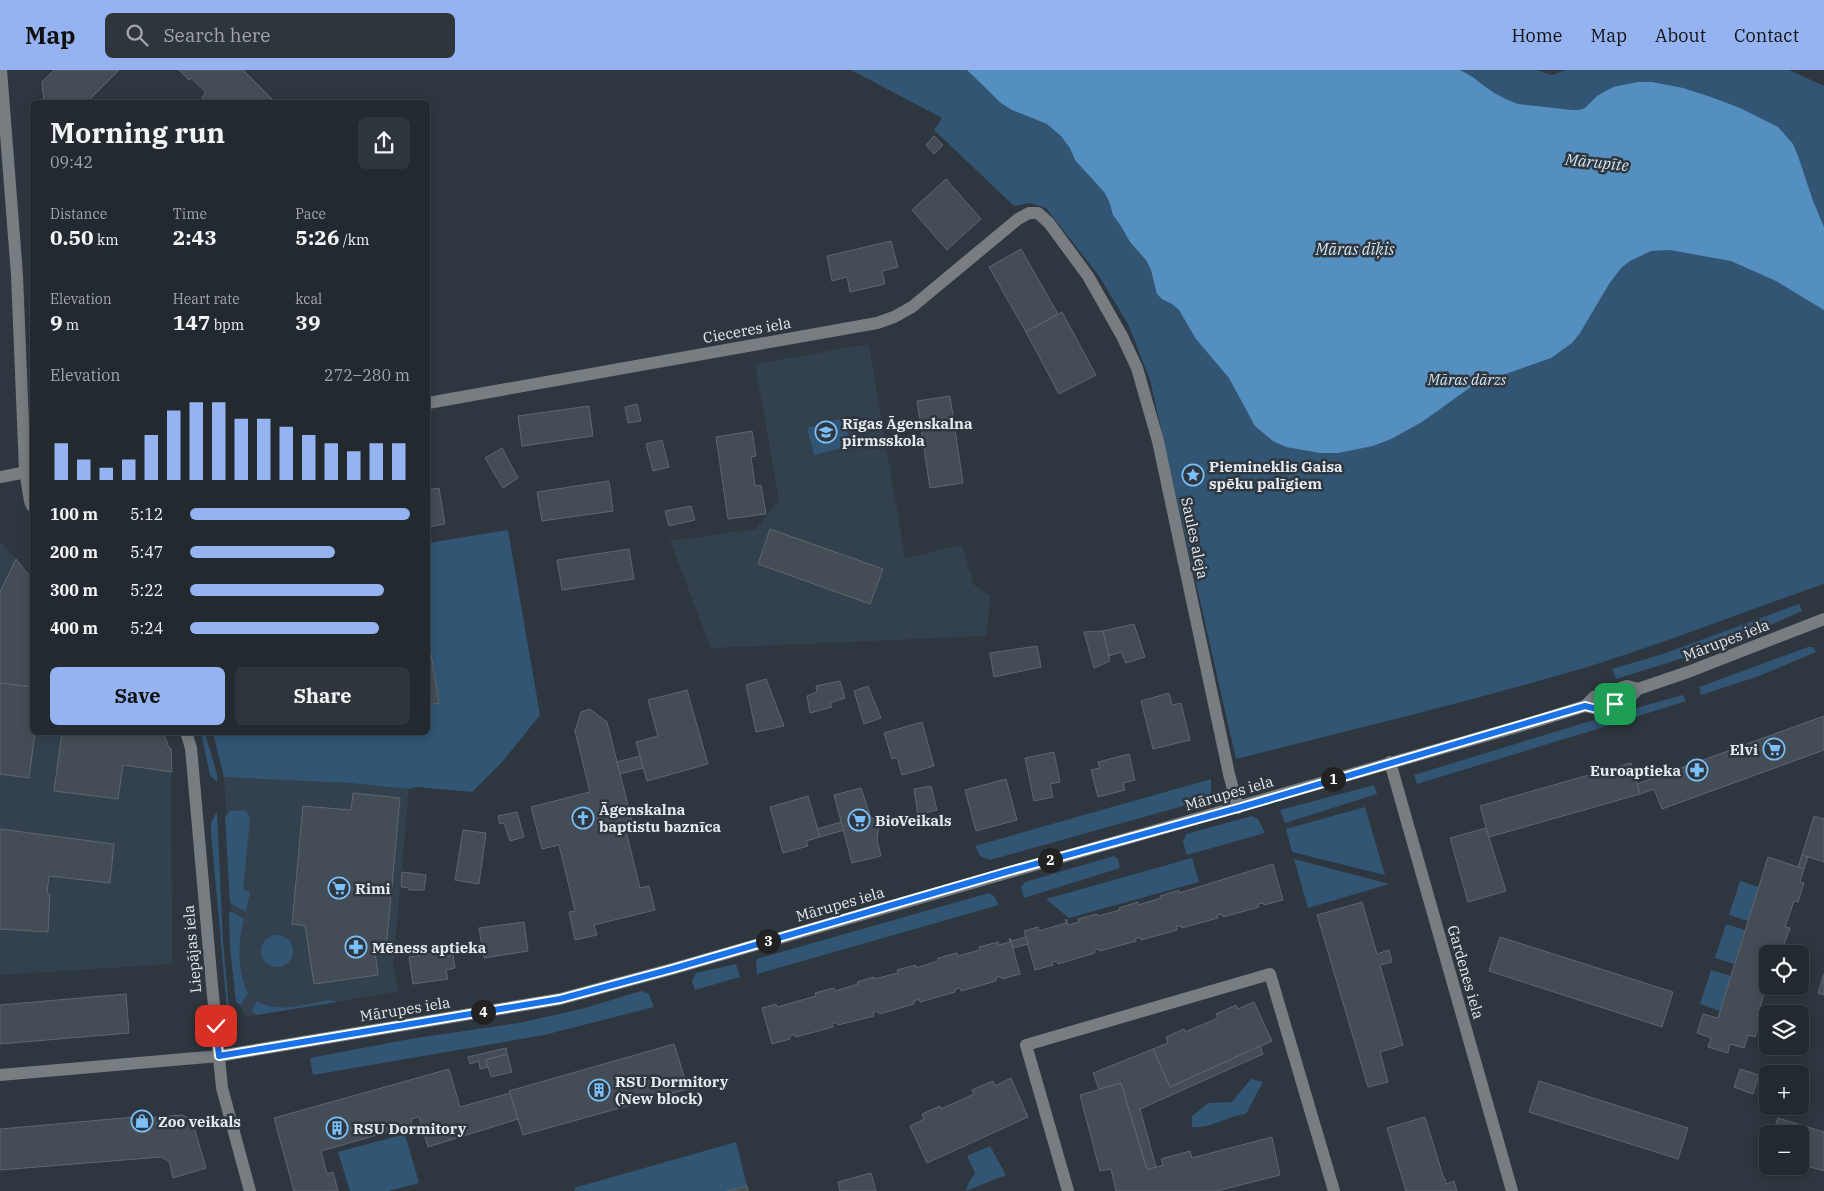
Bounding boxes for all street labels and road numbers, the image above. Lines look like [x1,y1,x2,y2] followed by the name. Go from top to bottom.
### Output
[701,313,793,347] street label: Cieceres iela
[1177,495,1213,581] street label: Saules aleja
[1680,615,1772,665] street label: Mārupes iela
[1183,771,1275,815] street label: Mārupes iela
[794,882,886,926] street label: Mārupes iela
[179,904,205,994] street label: Liepājas iela
[1444,923,1488,1021] street label: Gardenes iela
[358,992,452,1026] street label: Mārupes iela

